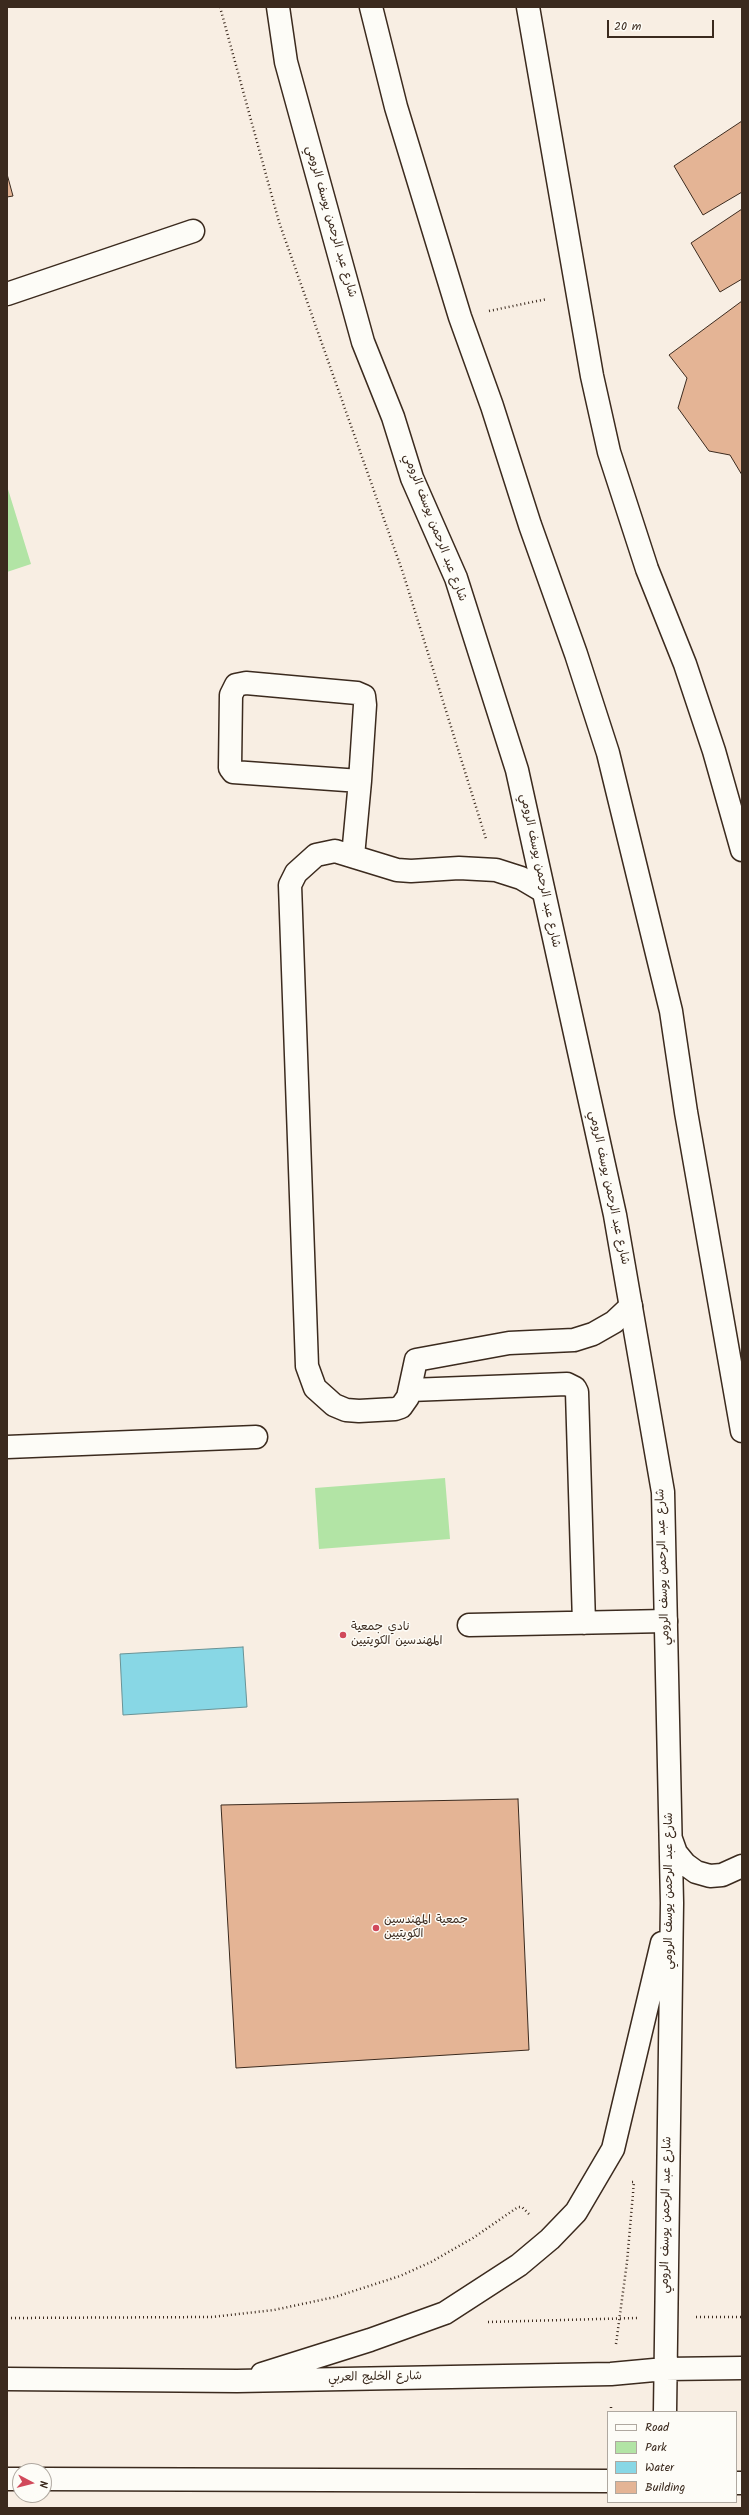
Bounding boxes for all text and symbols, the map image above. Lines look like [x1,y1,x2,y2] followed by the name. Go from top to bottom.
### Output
[609,12,716,38] scale bar
[614,17,641,36] text: 20 m
[301,145,359,299] street label: شارع عبد الرحمن يوسف الرومي
[399,452,469,604] street label: شارع عبد الرحمن يوسف الرومي
[516,793,562,949] street label: شارع عبد الرحمن يوسف الرومي
[585,1110,631,1266] street label: شارع عبد الرحمن يوسف الرومي
[654,1488,674,1646] street label: شارع عبد الرحمن يوسف الرومي
[351,1621,442,1649] place label: نادي جمعية المهندسين الكويتيين
[338,1630,348,1640] marker: نادي جمعية المهندسين الكويتيين
[663,1813,677,1969] street label: شارع عبد الرحمن يوسف الرومي
[384,1914,468,1942] place label: جمعية المهندسين الكويتيين
[371,1923,381,1933] marker: جمعية المهندسين الكويتيين
[658,2136,676,2294] street label: شارع عبد الرحمن يوسف الرومي
[328,2370,422,2386] street label: شارع الخليج العربي
[607,2411,737,2503] legend
[645,2418,669,2437] text: Road
[645,2438,667,2457] text: Park
[645,2458,674,2477] text: Water
[12,2463,52,2503] north arrow
[645,2478,685,2497] text: Building
[34,2480,52,2489] text: N

